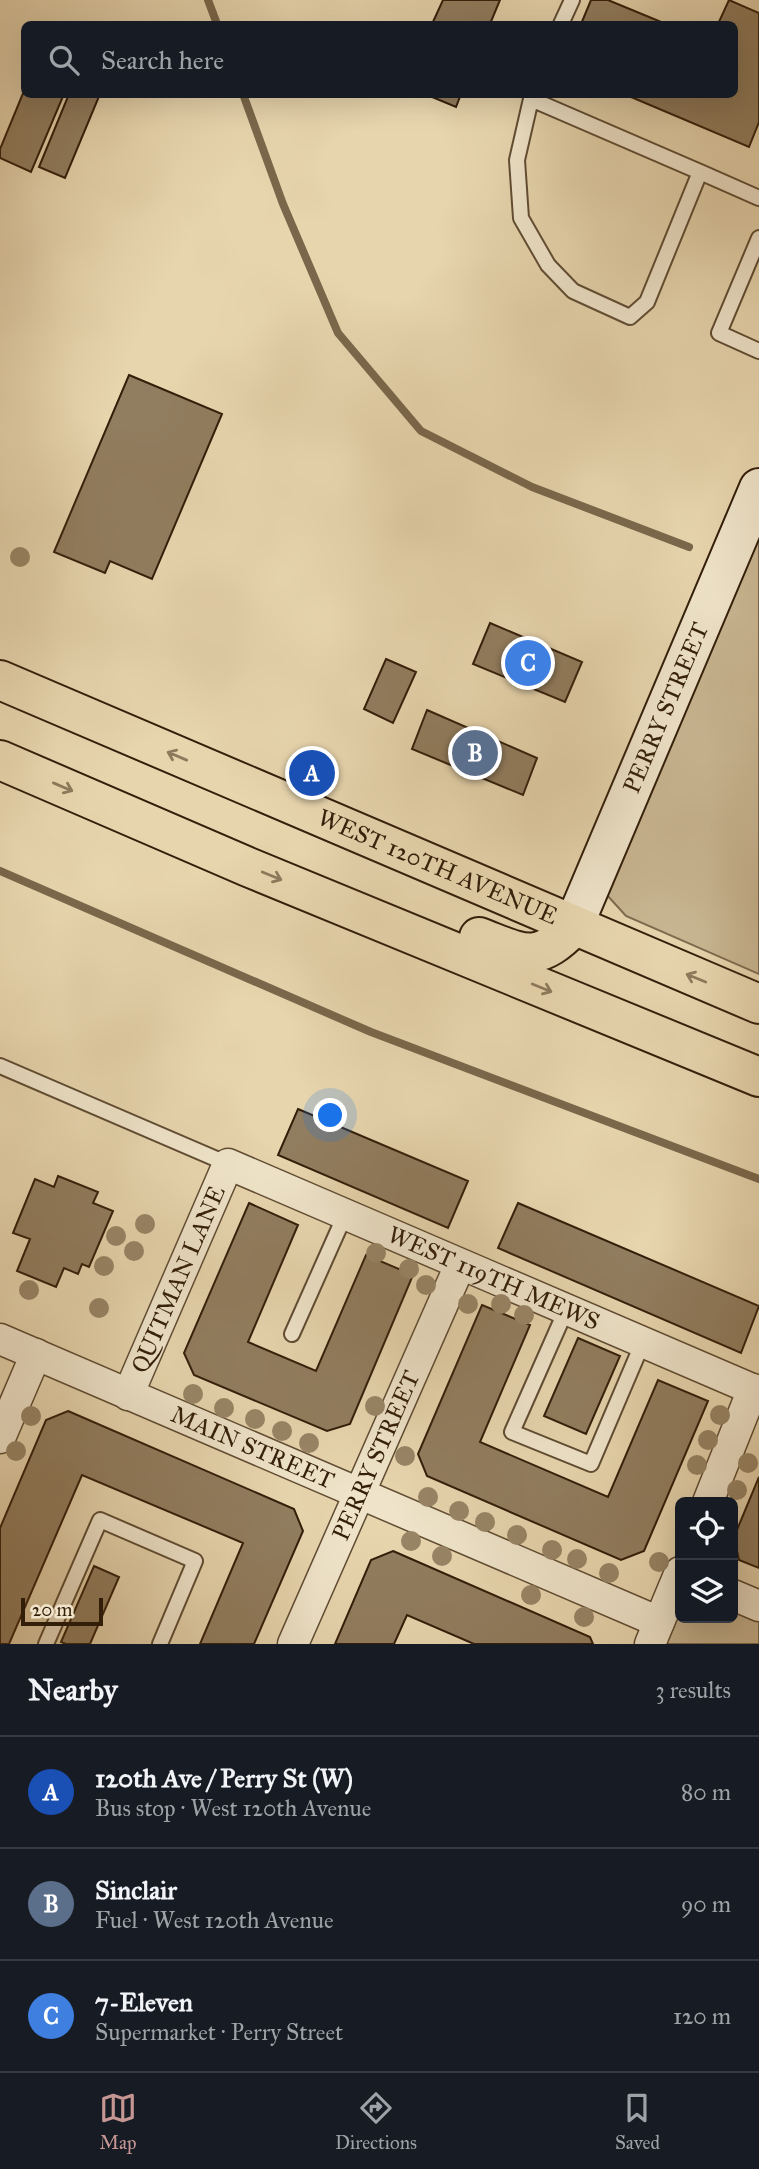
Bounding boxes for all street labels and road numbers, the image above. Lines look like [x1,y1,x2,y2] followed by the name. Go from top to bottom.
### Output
[616,618,715,798] street label: PERRY STREET
[313,802,562,931] street label: WEST 120TH AVENUE
[124,1181,232,1378] street label: QUITMAN LANE
[383,1219,604,1337] street label: WEST 119TH MEWS
[326,1366,427,1545] street label: PERRY STREET
[166,1399,339,1496] street label: MAIN STREET

